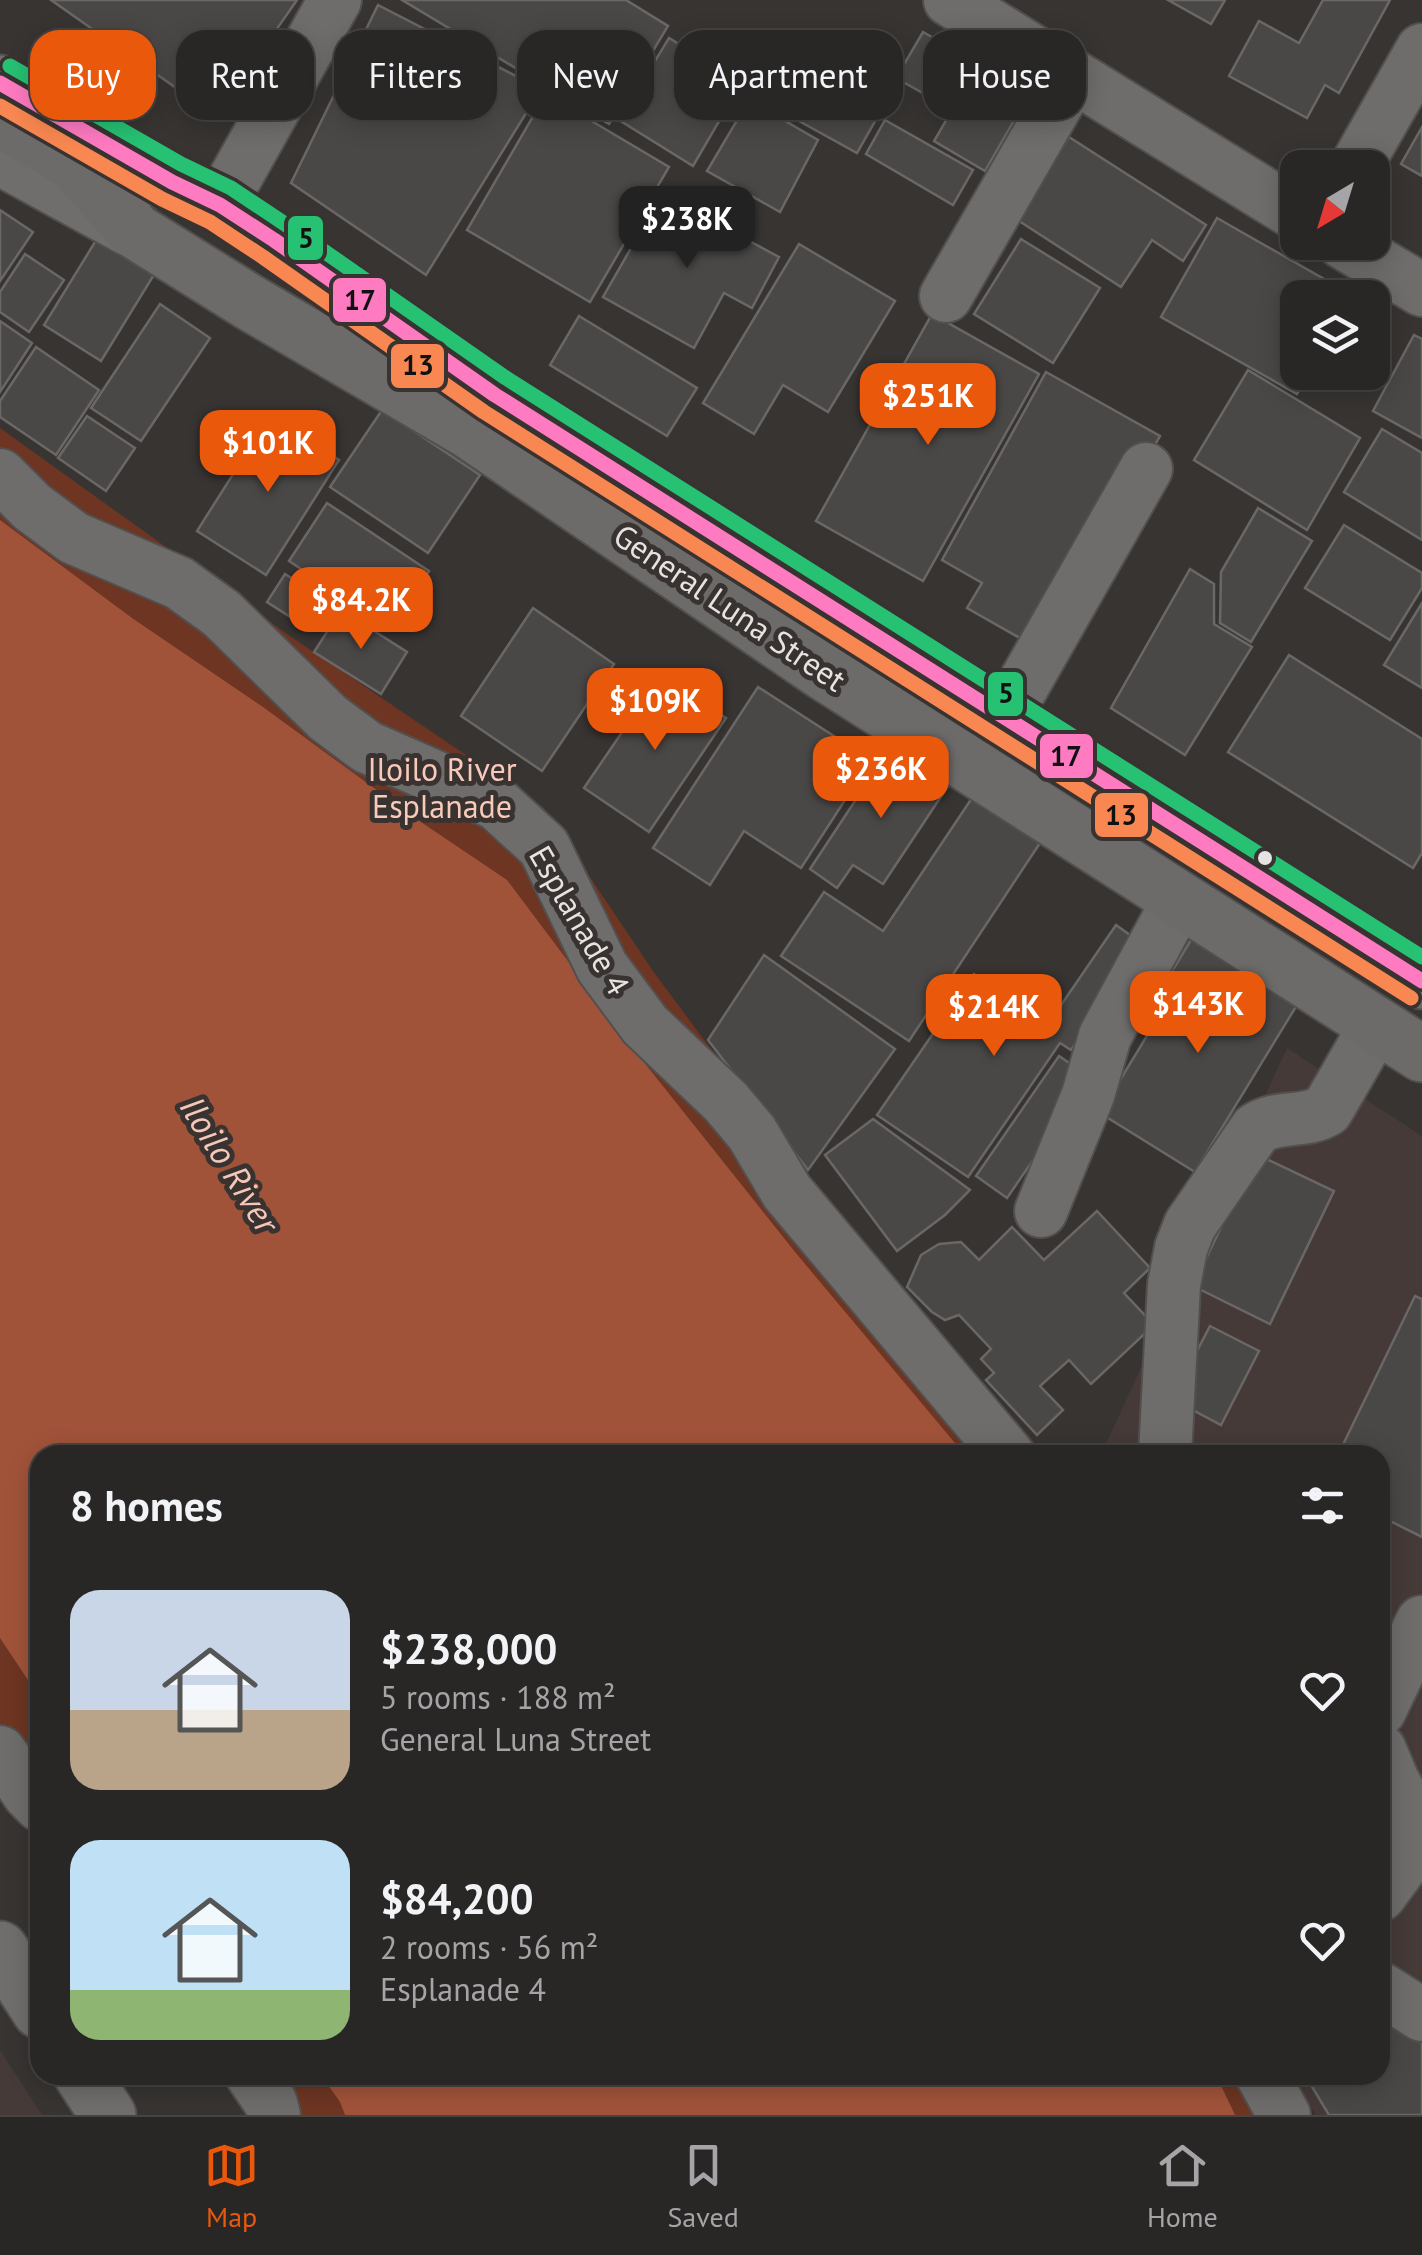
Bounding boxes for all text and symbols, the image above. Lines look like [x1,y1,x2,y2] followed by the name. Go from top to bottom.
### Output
[30,30,156,120] chip: Buy
[176,30,314,120] chip: Rent
[334,30,497,120] chip: Filters
[517,30,654,120] chip: New
[674,30,903,120] chip: Apartment
[923,30,1086,120] chip: House
[1280,150,1390,260] north arrow
[1280,150,1390,390] map controls
[617,186,757,271] pin: $238K
[641,197,733,239] text: $238K
[286,214,325,262] line badge: 5
[298,219,314,256] text: 5
[331,276,388,324] line badge: 17
[1280,280,1390,390] button: layers
[344,281,376,318] text: 17
[389,342,446,390] line badge: 13
[402,346,434,383] text: 13
[858,363,998,448] pin: $251K
[882,374,974,416] text: $251K
[198,410,338,495] pin: $101K
[222,421,314,463] text: $101K
[606,514,854,700] street label: General Luna Street
[280,567,442,652] pin: $84.2K
[311,578,411,620] text: $84.2K
[585,668,725,753] pin: $109K
[986,670,1025,718] line badge: 5
[998,674,1014,711] text: 5
[609,679,701,721] text: $109K
[1038,732,1095,780] line badge: 17
[811,736,951,821] pin: $236K
[1050,737,1082,774] text: 17
[835,747,927,789] text: $236K
[367,748,517,827] park label: Iloilo River Esplanade
[1093,791,1150,839] line badge: 13
[1105,796,1137,833] text: 13
[520,838,640,1002] street label: Esplanade 4
[1255,848,1275,868] unlabelled marker
[1128,971,1268,1056] pin: $143K
[924,974,1064,1059] pin: $214K
[1152,982,1244,1024] text: $143K
[948,985,1040,1027] text: $214K
[170,1087,291,1243] water label: Iloilo River
[70,1478,223,1533] text: 8 homes
[1295,1478,1350,1533] icon: filters
[380,1621,557,1676] text: $238,000
[150,1630,270,1750] icon: home
[1295,1663,1350,1718] icon: heart
[380,1676,616,1718] text: 5 rooms · 188 m²
[380,1718,651,1760] text: General Luna Street
[380,1871,533,1926] text: $84,200
[150,1880,270,2000] icon: home
[1295,1913,1350,1968] icon: heart
[380,1926,598,1968] text: 2 rooms · 56 m²
[380,1968,546,2010] text: Esplanade 4
[204,2138,259,2235] tab: Map
[667,2138,739,2235] tab: Saved
[1147,2138,1218,2235] tab: Home

